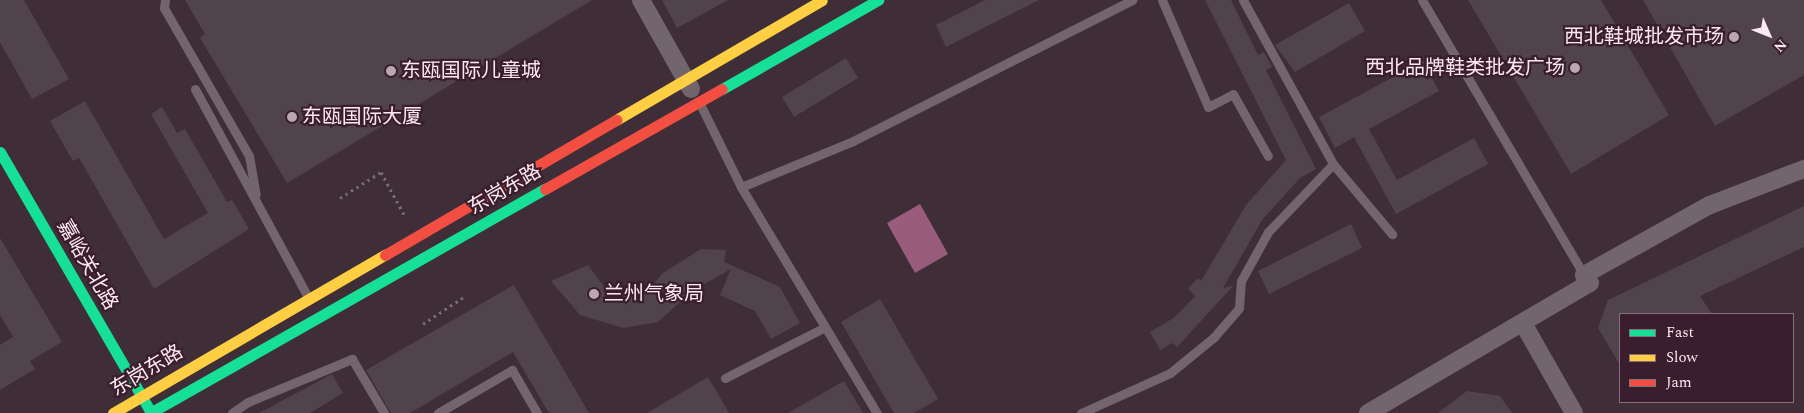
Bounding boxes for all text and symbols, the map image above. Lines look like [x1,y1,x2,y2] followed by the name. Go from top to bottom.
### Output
[1744,10,1794,60] north arrow
[1564,25,1724,49] place label: 西北鞋城批发市场
[1728,31,1740,43] marker: 西北鞋城批发市场
[1769,34,1792,57] text: N
[1365,56,1565,80] place label: 西北品牌鞋类批发广场
[401,59,541,83] place label: 东瓯国际儿童城
[1569,62,1581,74] marker: 西北品牌鞋类批发广场
[385,65,397,77] marker: 东瓯国际儿童城
[302,105,422,129] place label: 东瓯国际大厦
[286,111,298,123] marker: 东瓯国际大厦
[464,160,546,220] street label: 东岗东路
[52,216,122,314] street label: 嘉峪关北路
[604,282,704,306] place label: 兰州气象局
[588,288,600,300] marker: 兰州气象局
[1619,313,1794,403] legend
[1666,321,1694,344] text: Fast
[107,340,187,402] street label: 东岗东路
[1666,346,1698,369] text: Slow
[1666,371,1692,394] text: Jam

